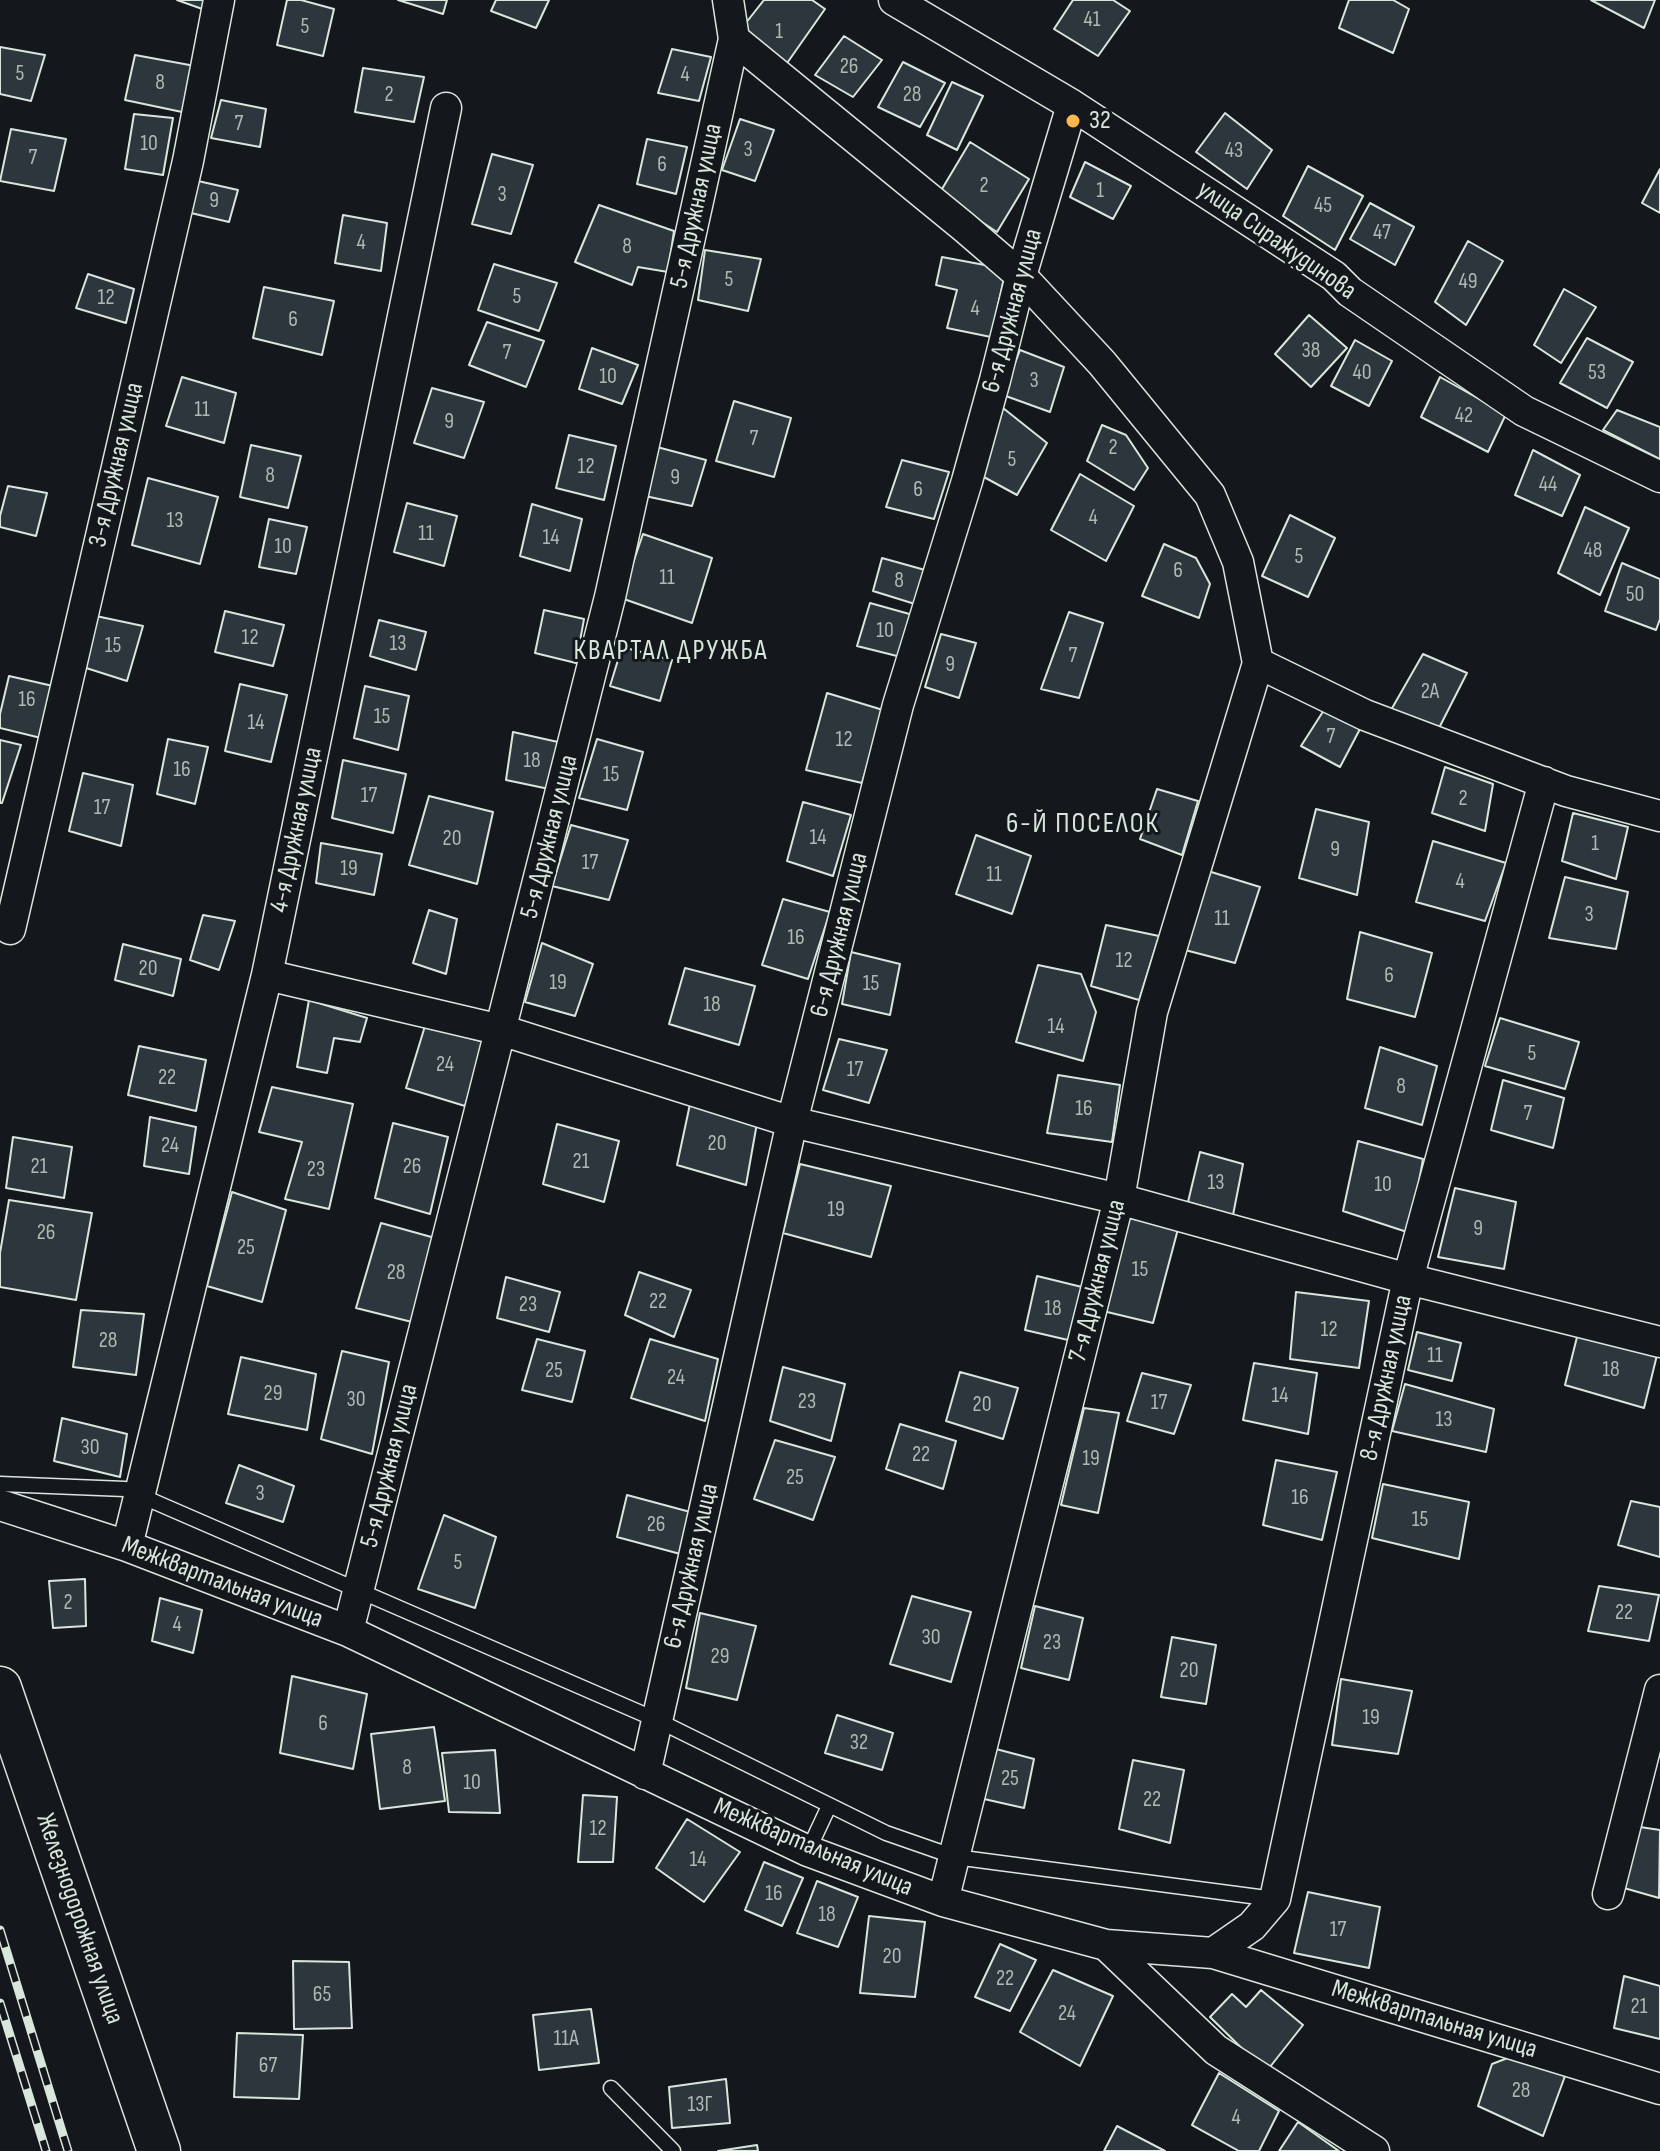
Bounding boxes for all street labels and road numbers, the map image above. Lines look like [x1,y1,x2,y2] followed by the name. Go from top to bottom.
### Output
[664,121,730,291] street label: 5-я Дружная улица
[1190,175,1362,307] street label: улица Сиражудинова
[976,226,1050,396] street label: 6-я Дружная улица
[83,380,151,550] street label: 3-я Дружная улица
[264,745,330,915] street label: 4-я Дружная улица
[515,752,585,922] street label: 5-я Дружная улица
[804,850,876,1020] street label: 6-я Дружная улица
[1063,1197,1133,1365] street label: 7-я Дружная улица
[1354,1292,1420,1464] street label: 8-я Дружная улица
[355,1381,425,1551] street label: 5-я Дружная улица
[658,1480,726,1652] street label: 6-я Дружная улица
[117,1530,327,1636] street label: Межквартальная улица
[709,1792,917,1904] street label: Межквартальная улица
[28,1809,130,2029] street label: Железнодорожная улица
[1328,1974,1540,2066] street label: Межквартальная улица

